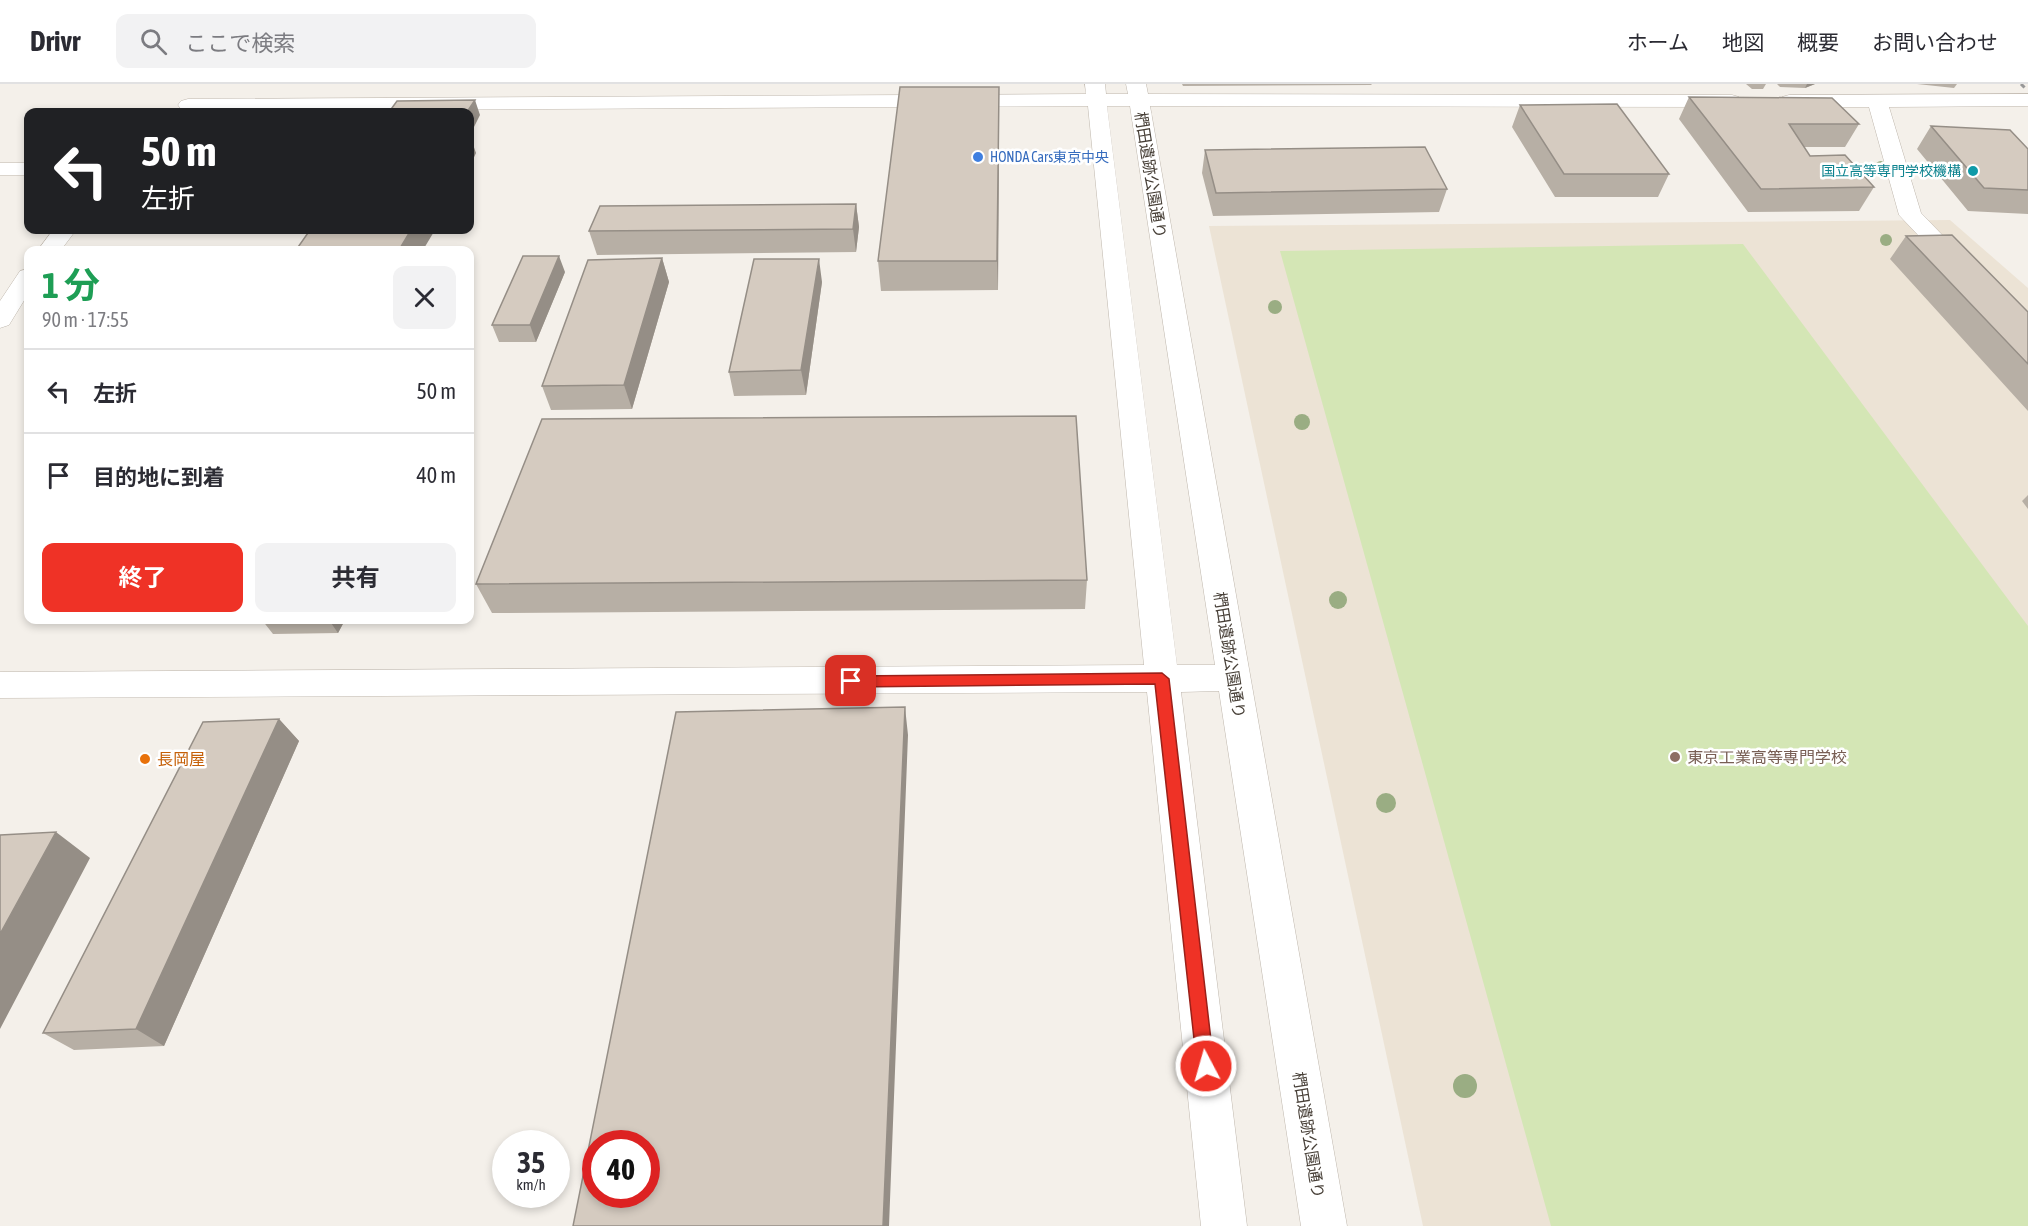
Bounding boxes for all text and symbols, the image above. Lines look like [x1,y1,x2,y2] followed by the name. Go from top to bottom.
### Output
[116,14,536,68] search box
[30,25,80,57] text: Drivr
[137,25,170,58] icon: search
[185,30,295,56] text: ここで検索
[1627,30,1689,54] text: ホーム
[1722,30,1764,54] text: 地図
[1797,30,1839,54] text: 概要
[1872,30,1998,54] text: お問い合わせ
[1132,110,1170,240] street label: 椚田遺跡公園通り
[141,127,216,175] text: 50 m
[42,132,120,210] icon: left
[990,149,1109,165] place label: HONDA Cars東京中央
[971,150,985,164] marker: HONDA Cars東京中央
[1821,163,1961,179] place label: 国立高等専門学校機構
[1966,164,1980,178] marker: 国立高等専門学校機構
[141,183,195,214] text: 左折
[42,264,100,306] text: 1 分
[393,266,456,329] button: close
[42,308,129,331] text: 90 m · 17:55
[42,375,75,408] icon: left
[416,378,456,404] text: 50 m
[93,380,137,406] text: 左折
[42,459,75,492] icon: arrive
[416,462,456,488] text: 40 m
[93,464,225,490] text: 目的地に到着
[42,543,243,612] button: 終了
[255,543,456,612] button: 共有
[1211,590,1249,720] street label: 椚田遺跡公園通り
[825,655,876,706] pin
[834,664,867,697] icon: arrive
[1687,748,1847,766] place label: 東京工業高等専門学校
[157,750,205,768] place label: 長岡屋
[1668,750,1682,764] marker: 東京工業高等専門学校
[138,752,152,766] marker: 長岡屋
[1174,1034,1238,1098] position arrow
[1290,1070,1328,1200] street label: 椚田遺跡公園通り
[582,1130,660,1208] speed limit sign: 40
[517,1145,545,1179] text: 35
[516,1176,546,1193] text: km/h

